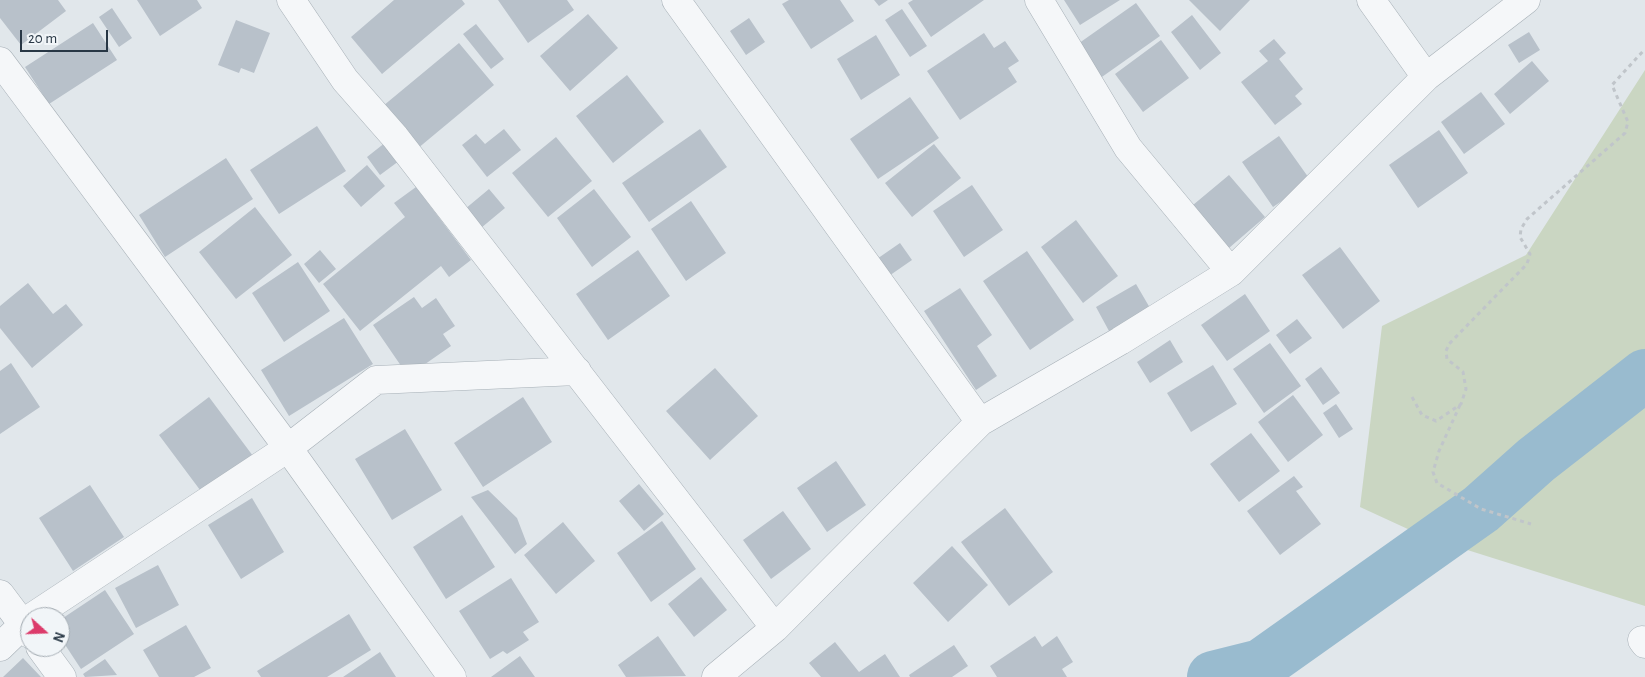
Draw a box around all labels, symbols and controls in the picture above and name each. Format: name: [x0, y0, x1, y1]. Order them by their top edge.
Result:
scale bar: [22, 20, 110, 52]
text: 20 m: [28, 31, 57, 46]
north arrow: [20, 607, 70, 657]
text: N: [50, 630, 66, 644]

